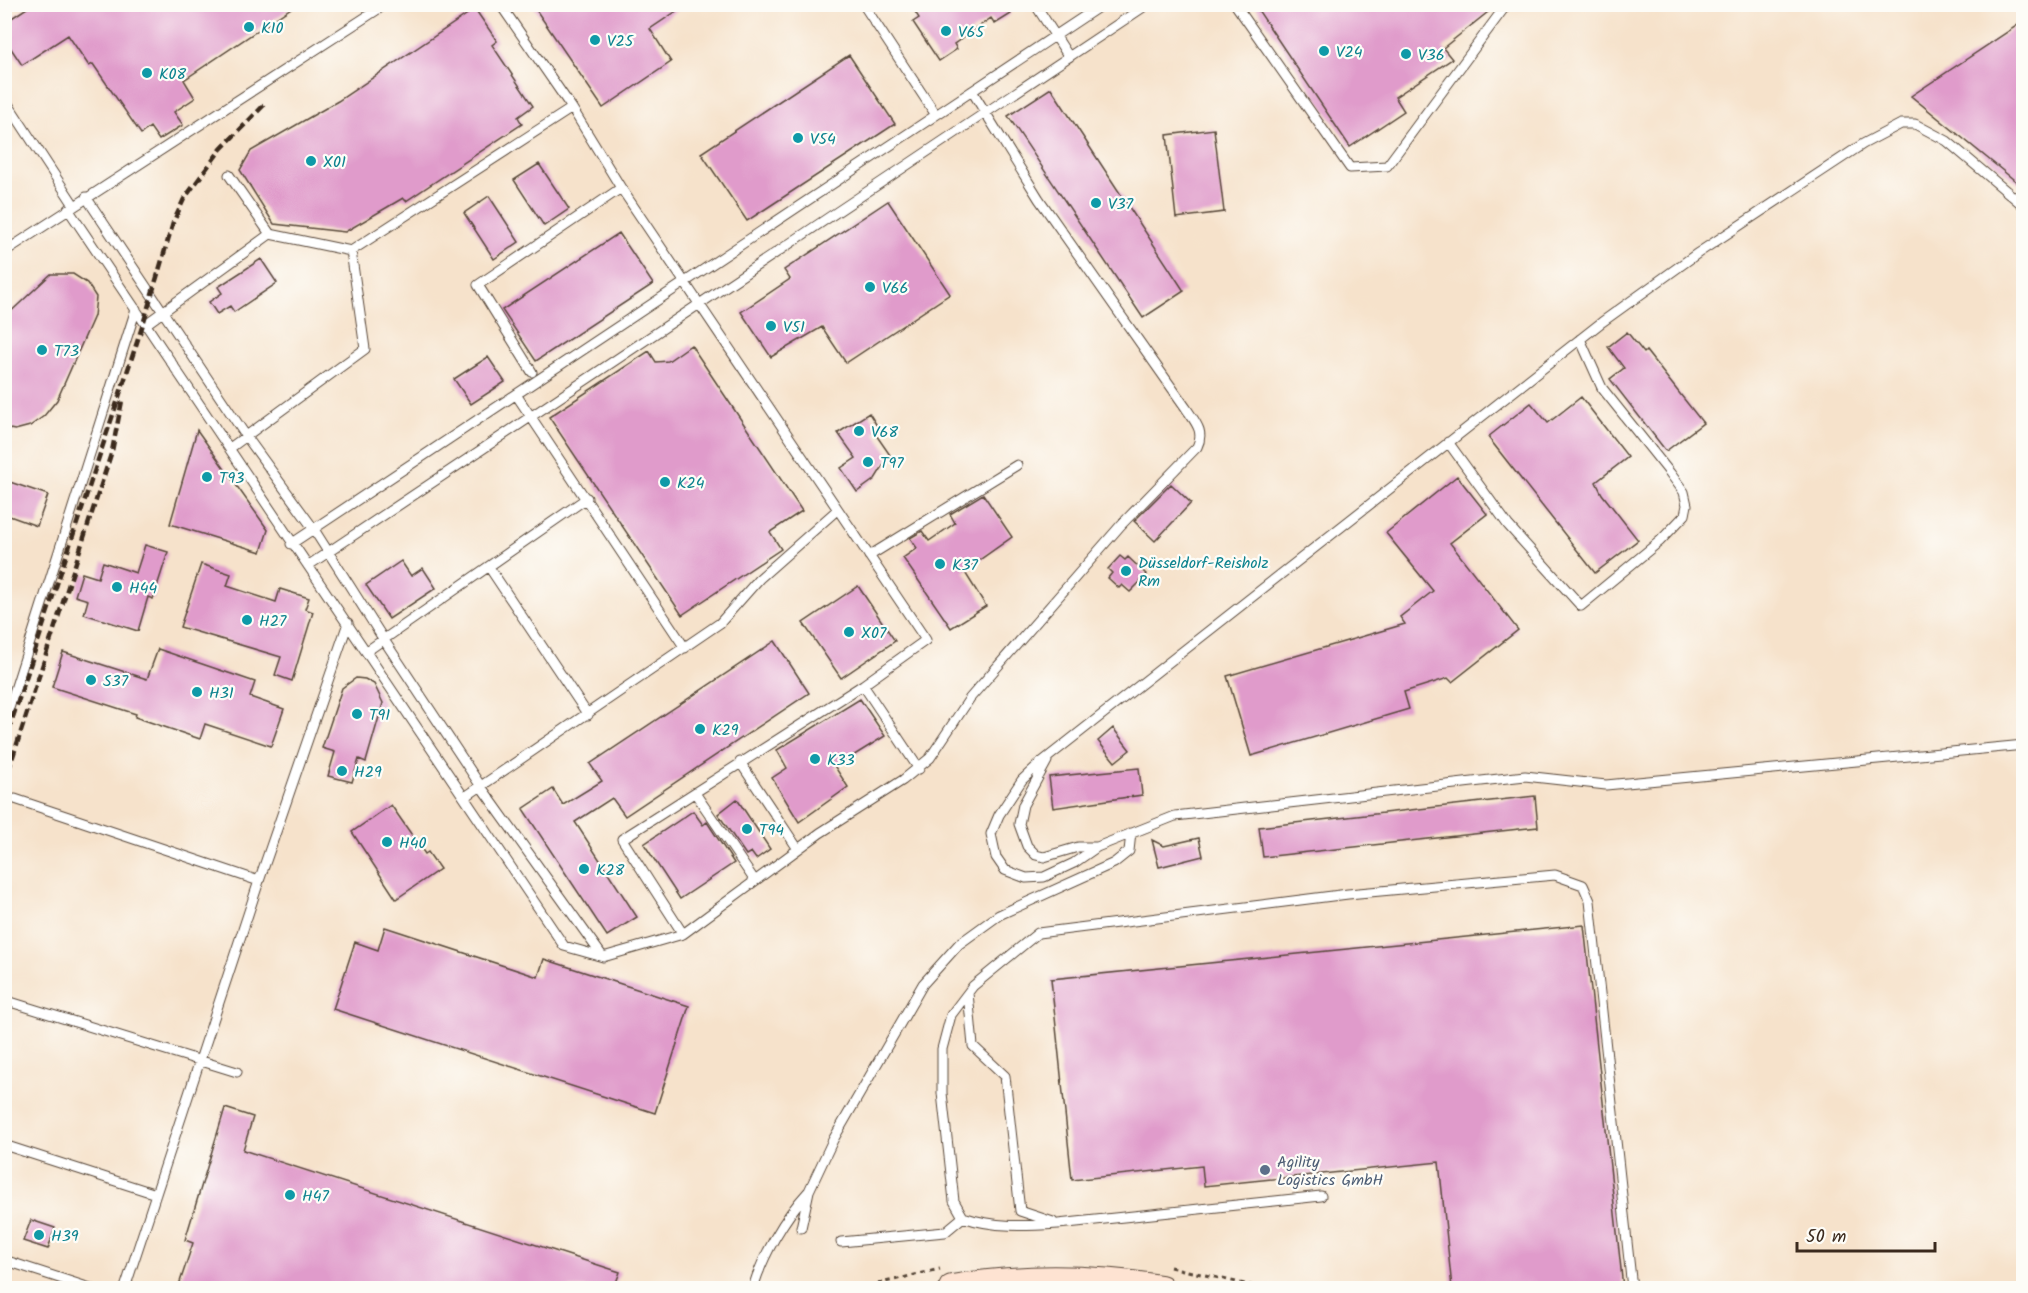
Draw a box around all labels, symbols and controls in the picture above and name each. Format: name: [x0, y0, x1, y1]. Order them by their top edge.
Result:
place label: K10: [261, 16, 283, 41]
marker: K10: [242, 20, 256, 34]
place label: V65: [958, 20, 985, 45]
marker: V65: [939, 24, 953, 38]
place label: V25: [607, 29, 635, 54]
marker: V25: [588, 33, 602, 47]
place label: V24: [1336, 40, 1363, 65]
place label: V36: [1418, 43, 1445, 68]
marker: V24: [1317, 44, 1331, 58]
marker: V36: [1399, 47, 1413, 61]
place label: K08: [159, 62, 186, 87]
marker: K08: [140, 66, 154, 80]
place label: V54: [810, 127, 836, 152]
marker: V54: [791, 131, 805, 145]
place label: X01: [323, 150, 346, 175]
marker: X01: [304, 154, 318, 168]
place label: V37: [1108, 192, 1134, 217]
marker: V37: [1089, 196, 1103, 210]
place label: V66: [882, 276, 908, 301]
marker: V66: [863, 280, 877, 294]
place label: V51: [783, 315, 805, 340]
marker: V51: [764, 319, 778, 333]
place label: T73: [54, 339, 79, 364]
marker: T73: [35, 343, 49, 357]
place label: V68: [871, 420, 898, 445]
marker: V68: [852, 424, 866, 438]
place label: T97: [880, 451, 904, 476]
marker: T97: [861, 455, 875, 469]
place label: T93: [219, 466, 245, 491]
marker: T93: [200, 470, 214, 484]
place label: K24: [677, 471, 705, 496]
marker: K24: [658, 475, 672, 489]
place label: Düsseldorf-Reisholz Rm: [1138, 551, 1269, 594]
place label: K37: [952, 553, 979, 578]
marker: K37: [933, 557, 947, 571]
marker: Düsseldorf-Reisholz Rm: [1119, 564, 1133, 578]
place label: H44: [129, 576, 158, 601]
marker: H44: [110, 580, 124, 594]
place label: H27: [259, 609, 287, 634]
marker: H27: [240, 613, 254, 627]
place label: X07: [861, 621, 887, 646]
marker: X07: [842, 625, 856, 639]
place label: S37: [103, 669, 129, 694]
marker: S37: [84, 673, 98, 687]
place label: H31: [209, 681, 234, 706]
marker: H31: [190, 685, 204, 699]
place label: T91: [369, 703, 390, 728]
marker: T91: [350, 707, 364, 721]
place label: K29: [712, 718, 739, 743]
marker: K29: [693, 722, 707, 736]
place label: K33: [827, 748, 855, 773]
marker: K33: [808, 752, 822, 766]
place label: H29: [354, 760, 382, 785]
marker: H29: [335, 764, 349, 778]
place label: T94: [759, 818, 784, 843]
marker: T94: [740, 822, 754, 836]
place label: H40: [399, 831, 427, 856]
marker: H40: [380, 835, 394, 849]
place label: K28: [596, 858, 625, 883]
marker: K28: [577, 862, 591, 876]
place label: Agility Logistics GmbH: [1277, 1150, 1383, 1193]
marker: Agility Logistics GmbH: [1258, 1163, 1272, 1177]
place label: H47: [302, 1184, 330, 1209]
marker: H47: [283, 1188, 297, 1202]
scale bar: [1797, 1215, 1935, 1253]
text: 50 m: [1806, 1223, 1846, 1252]
place label: H39: [51, 1224, 79, 1249]
marker: H39: [32, 1228, 46, 1242]

